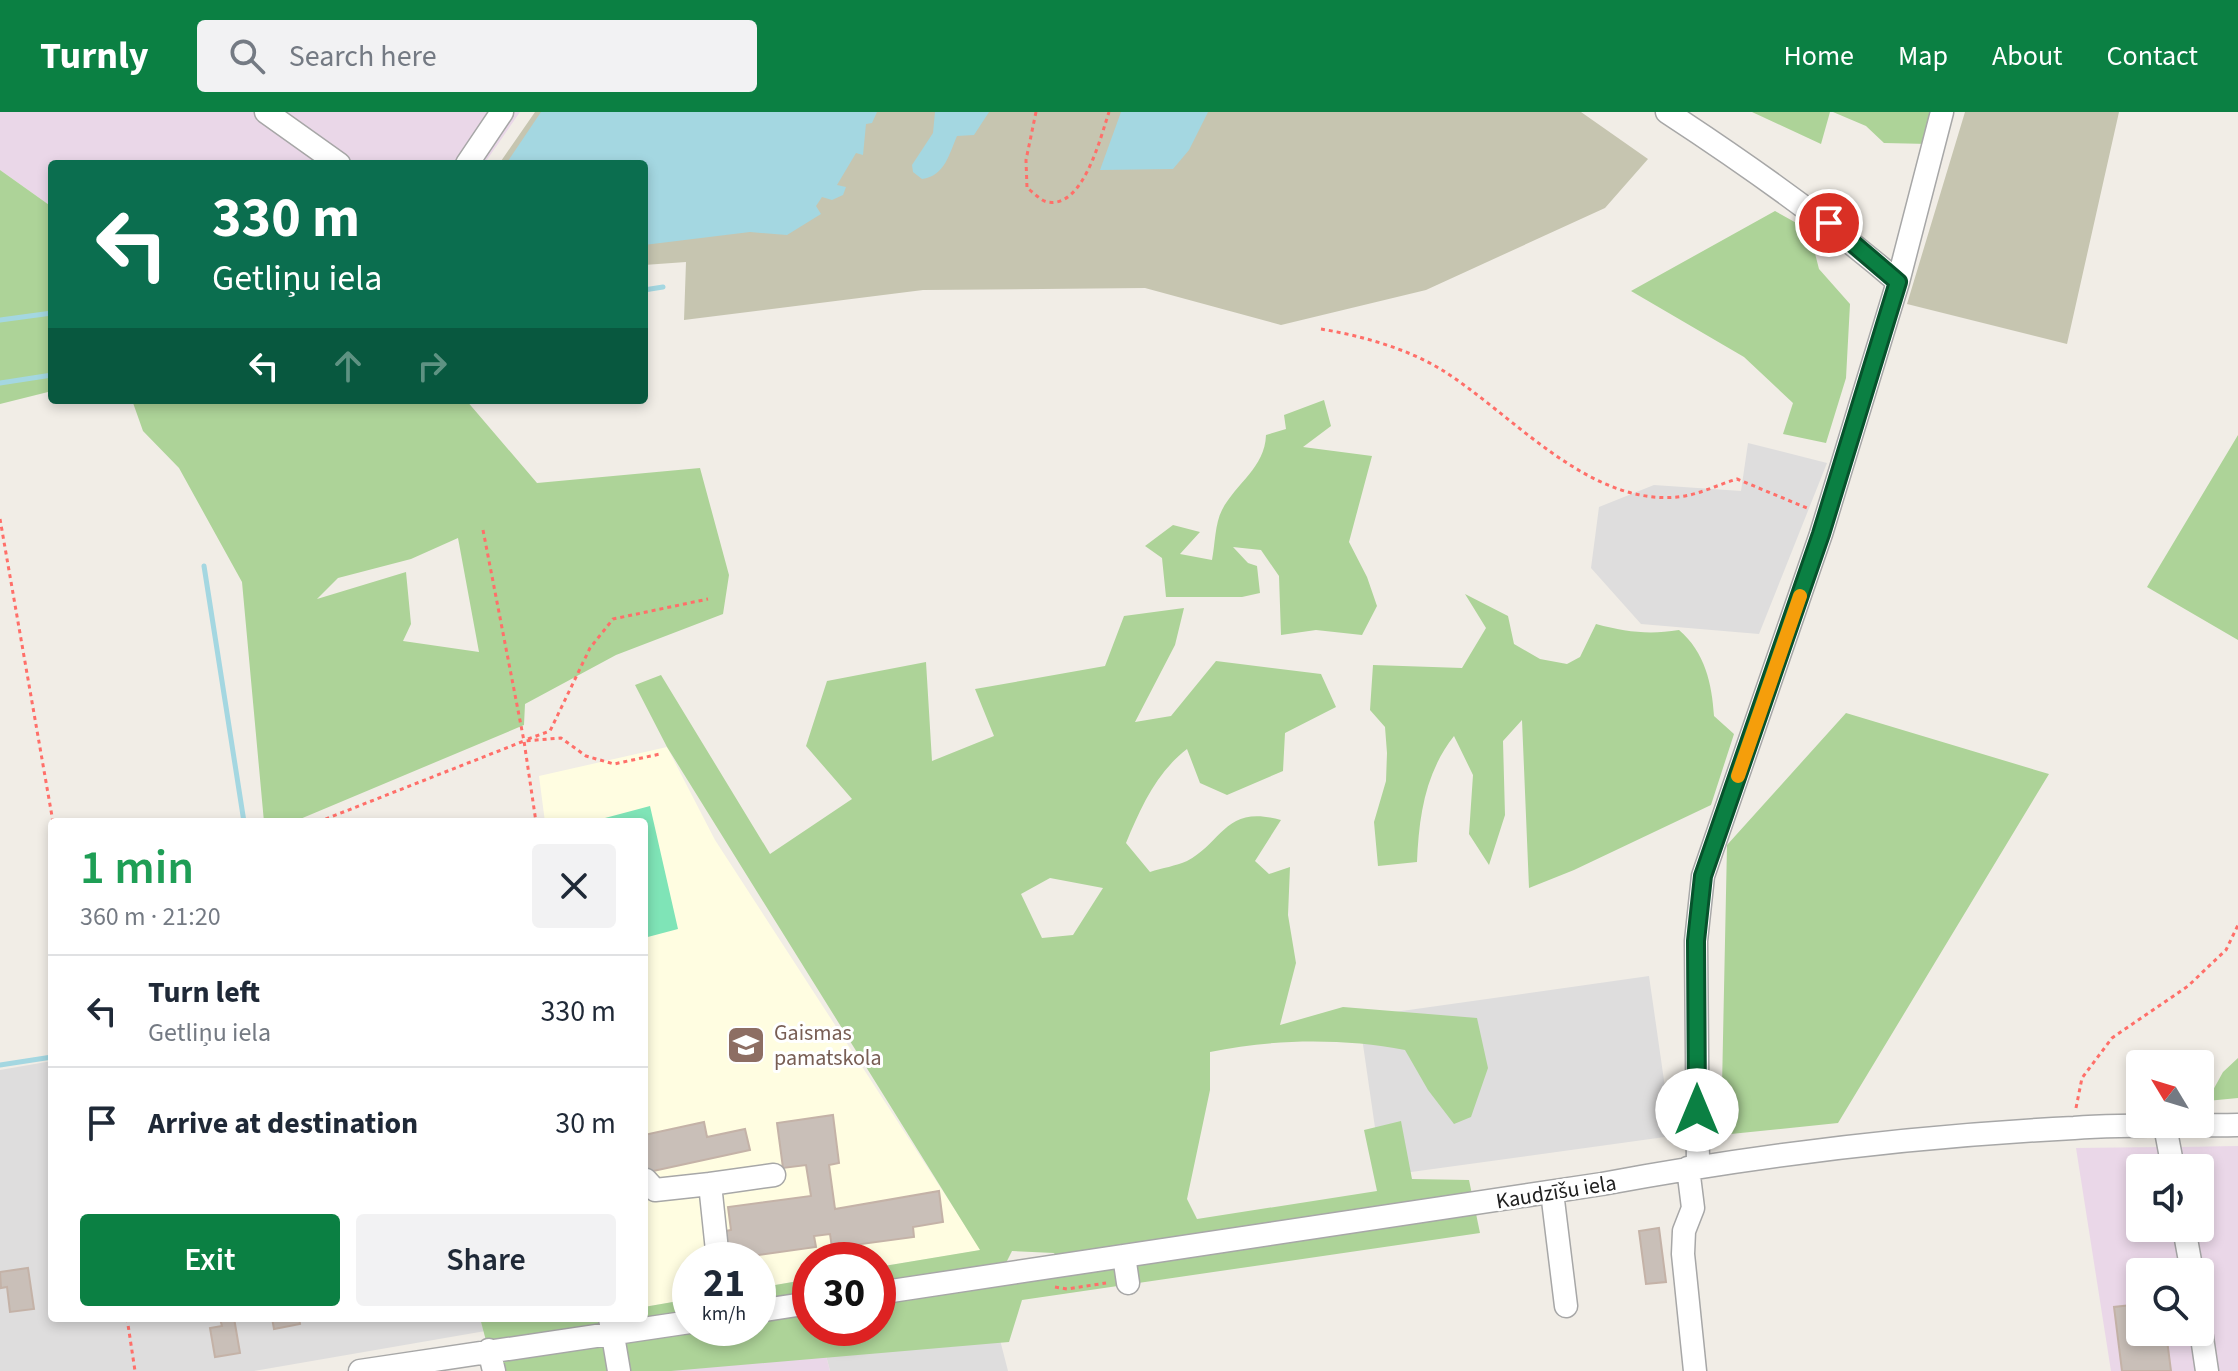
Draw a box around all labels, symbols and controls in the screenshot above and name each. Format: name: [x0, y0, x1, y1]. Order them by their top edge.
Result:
search box: [197, 20, 757, 92]
text: Turnly: [40, 29, 149, 83]
icon: search: [225, 34, 269, 78]
text: Search here: [289, 35, 437, 78]
text: Home: [1783, 36, 1854, 76]
text: Map: [1898, 36, 1948, 76]
text: About: [1992, 36, 2063, 76]
text: Contact: [2107, 36, 2198, 76]
text: 330 m: [212, 179, 360, 258]
pin: [1795, 189, 1863, 257]
icon: left: [80, 192, 184, 296]
icon: arrive: [1807, 201, 1851, 245]
text: Getliņu iela: [212, 253, 382, 304]
icon: left: [242, 344, 286, 388]
icon: ahead: [326, 344, 370, 388]
icon: right: [410, 344, 454, 388]
text: 1 min: [80, 834, 194, 902]
button: close: [532, 844, 616, 928]
text: 360 m · 21:20: [80, 898, 221, 935]
text: Turn left: [148, 971, 260, 1014]
icon: left: [80, 989, 124, 1033]
text: 330 m: [540, 990, 616, 1033]
text: Getliņu iela: [148, 1014, 271, 1051]
place label: Gaismas pamatskola: [774, 1017, 882, 1074]
school or university icon: Gaismas pamatskola: [725, 1024, 767, 1066]
north arrow: [2126, 1050, 2214, 1138]
map controls: [2126, 1050, 2214, 1346]
position arrow: [1655, 1068, 1739, 1152]
icon: arrive: [80, 1101, 124, 1145]
text: Arrive at destination: [148, 1102, 418, 1145]
text: 30 m: [555, 1102, 616, 1145]
button: sound: [2126, 1154, 2214, 1242]
street label: Kaudzīšu iela: [1494, 1167, 1619, 1217]
button: Exit: [80, 1214, 340, 1306]
button: Share: [356, 1214, 616, 1306]
speed limit sign: 30: [792, 1242, 896, 1346]
text: 21: [703, 1255, 745, 1312]
button: search: [2126, 1258, 2214, 1346]
text: km/h: [702, 1300, 746, 1328]

